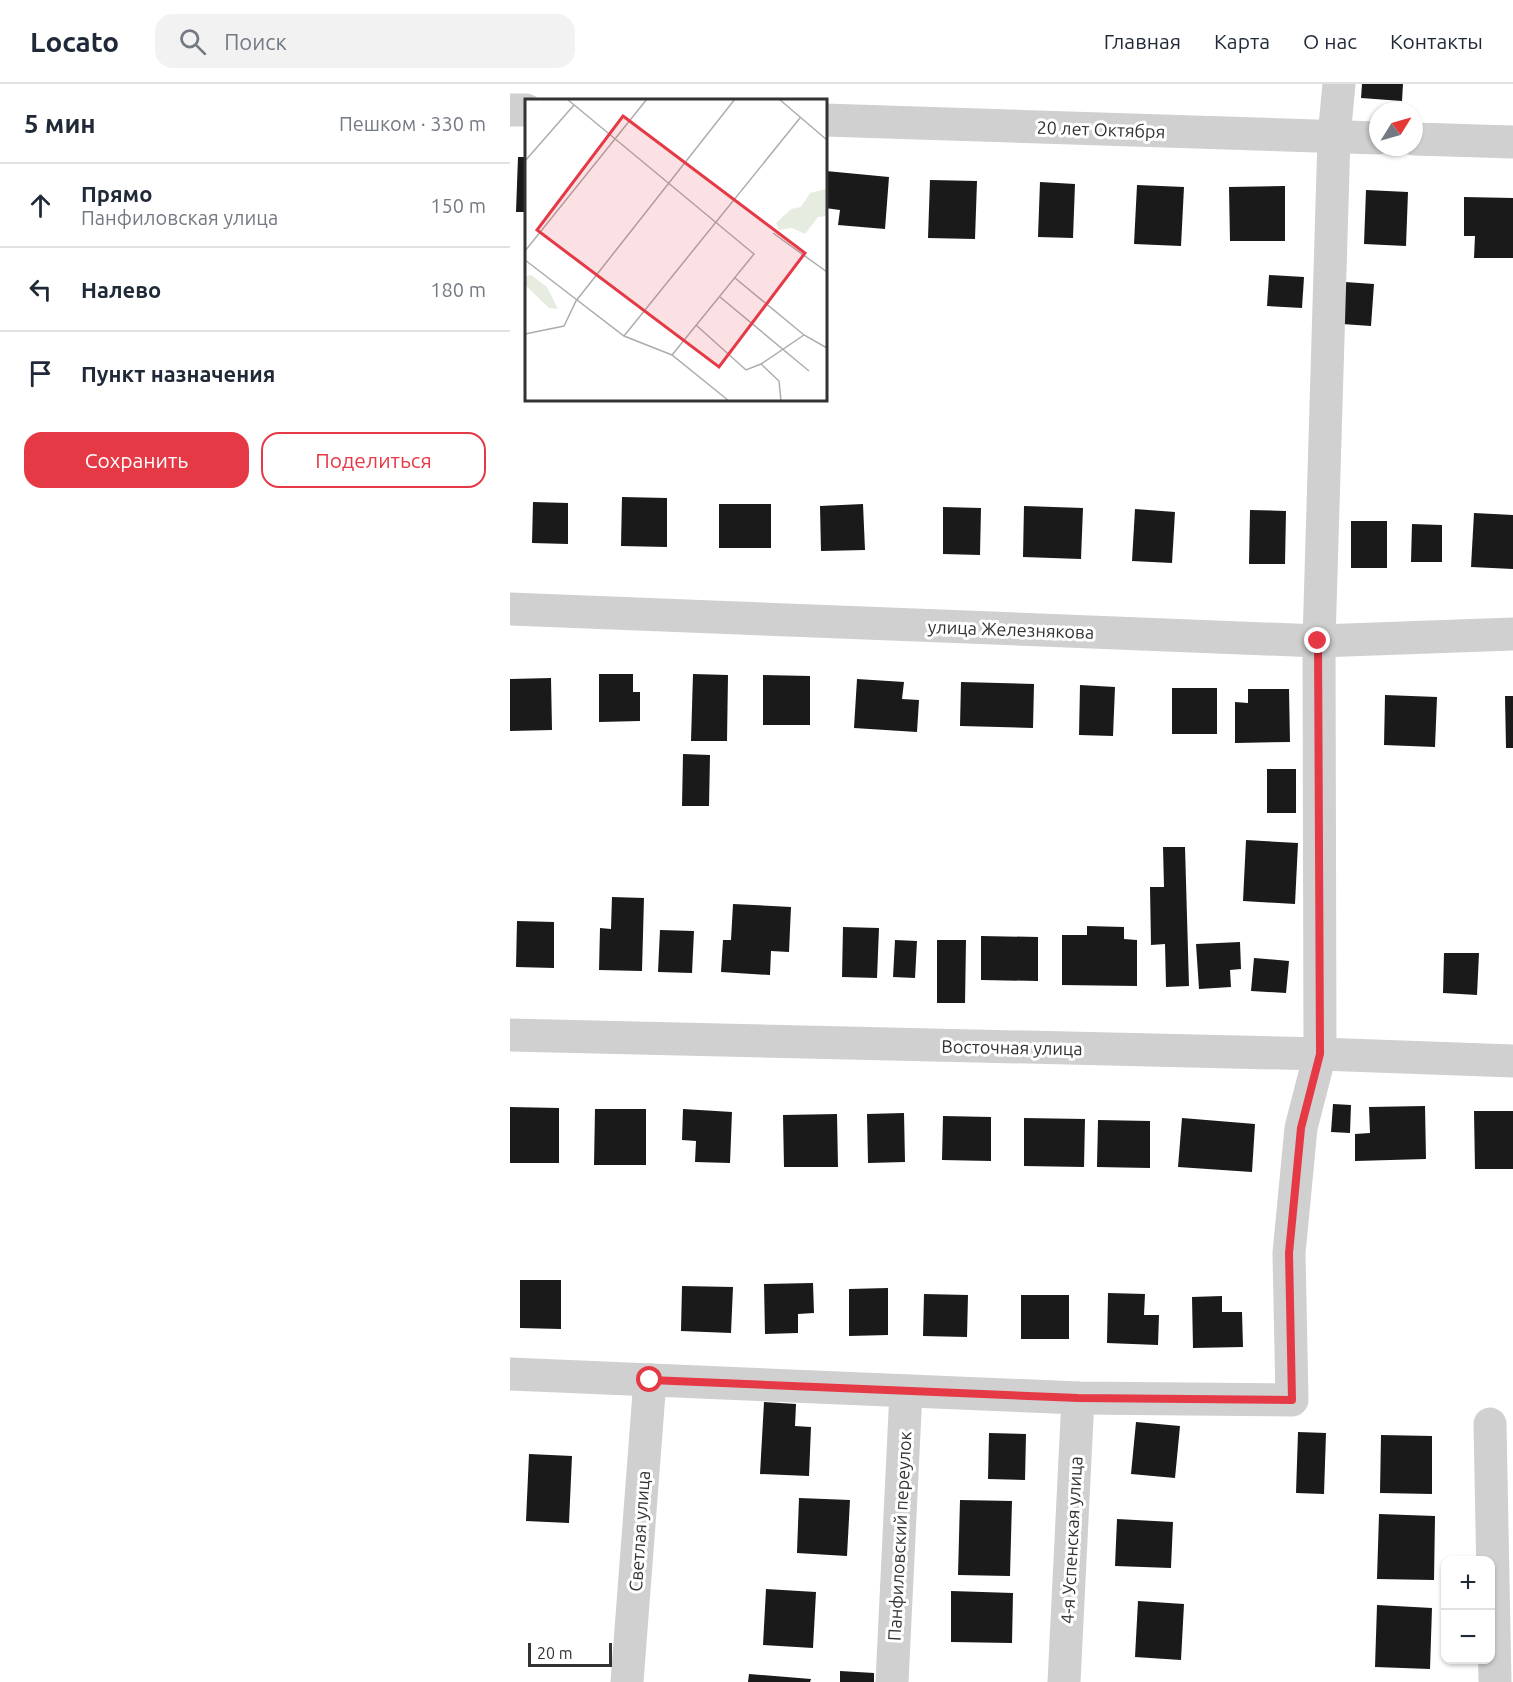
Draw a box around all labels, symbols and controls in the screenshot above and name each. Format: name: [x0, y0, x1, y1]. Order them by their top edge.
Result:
search box: [155, 14, 575, 68]
icon: search: [176, 25, 209, 58]
text: Locato: [30, 26, 119, 57]
text: Поиск: [224, 29, 287, 54]
text: Главная: [1104, 29, 1181, 53]
text: Карта: [1214, 29, 1270, 53]
text: О нас: [1303, 29, 1357, 53]
text: Контакты: [1390, 29, 1483, 53]
inset map: [525, 99, 826, 400]
north arrow: [1369, 102, 1423, 156]
text: 5 мин: [24, 109, 96, 138]
text: Пешком · 330 m: [339, 112, 486, 135]
street label: 20 лет Октября: [1036, 117, 1166, 141]
text: Прямо: [81, 181, 152, 206]
icon: ahead: [24, 189, 57, 222]
text: 150 m: [430, 194, 486, 217]
text: Панфиловская улица: [81, 206, 278, 229]
icon: left: [24, 273, 57, 306]
text: Налево: [81, 277, 161, 302]
text: 180 m: [430, 278, 486, 301]
icon: arrive: [24, 357, 57, 390]
text: Пункт назначения: [81, 361, 275, 386]
button: Сохранить: [24, 432, 249, 488]
button: Поделиться: [261, 432, 486, 488]
street label: улица Железнякова: [927, 616, 1095, 642]
route end: [1304, 627, 1330, 653]
street label: Восточная улица: [941, 1036, 1083, 1058]
route start: [636, 1366, 662, 1392]
street label: Панфиловский переулок: [884, 1431, 914, 1641]
street label: 4-я Успенская улица: [1057, 1456, 1085, 1624]
street label: Светлая улица: [625, 1470, 653, 1592]
map controls: [1441, 1556, 1495, 1664]
button: +: [1441, 1556, 1495, 1610]
button: −: [1441, 1610, 1495, 1664]
scale bar: [528, 1640, 612, 1668]
text: 20 m: [537, 1644, 573, 1662]

